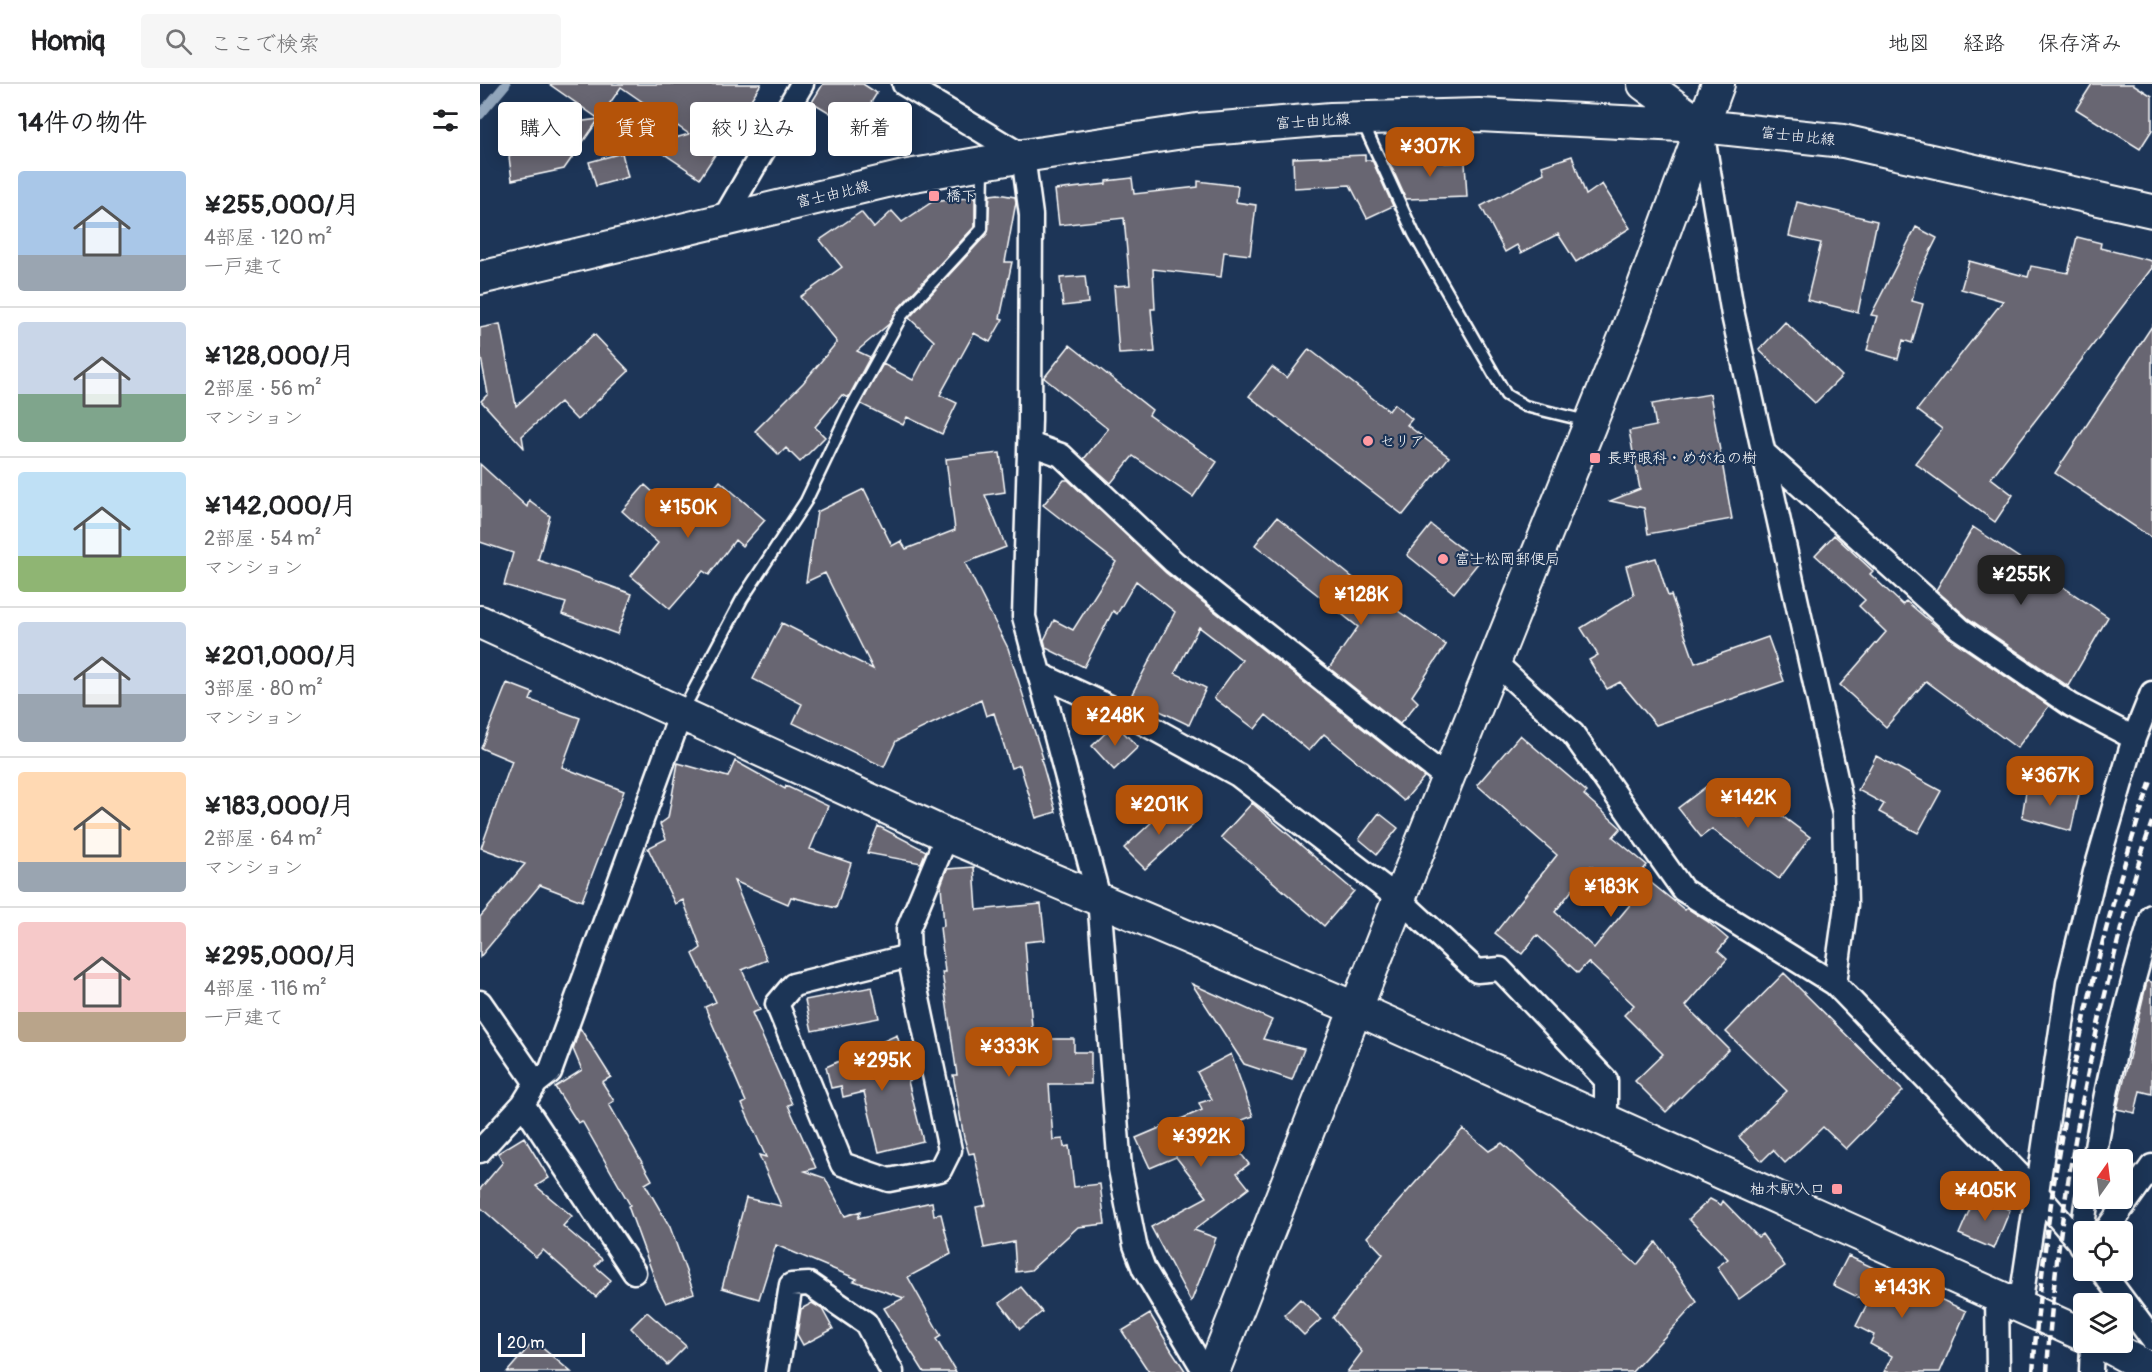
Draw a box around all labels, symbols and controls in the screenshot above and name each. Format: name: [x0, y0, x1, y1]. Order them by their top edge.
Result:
search box: [141, 14, 561, 68]
text: Homiq: [30, 24, 105, 59]
icon: search: [162, 25, 195, 58]
text: ここで検索: [210, 30, 320, 58]
text: 地図: [1888, 30, 1930, 57]
text: 経路: [1963, 30, 2005, 57]
text: 保存済み: [2038, 30, 2122, 57]
chip: 購入: [498, 102, 582, 156]
chip: 賃貸: [594, 102, 678, 156]
chip: 絞り込み: [690, 102, 816, 156]
chip: 新着: [828, 102, 912, 156]
icon: filters: [429, 104, 462, 137]
text: 14件の物件: [18, 107, 147, 139]
street label: 富士由比線: [1275, 109, 1351, 134]
street label: 富士由比線: [1760, 123, 1836, 150]
pin: ¥307K: [1388, 127, 1472, 178]
text: ¥307K: [1399, 134, 1461, 159]
street label: 富士由比線: [794, 177, 872, 212]
place label: 橋下: [946, 187, 976, 206]
text: ¥255,000/月: [204, 189, 360, 221]
marker: 橋下: [927, 189, 941, 203]
icon: home: [66, 195, 138, 267]
text: 4部屋 · 120 m²: [204, 225, 332, 250]
text: 一戸建て: [204, 254, 284, 279]
text: ¥128,000/月: [204, 340, 355, 372]
icon: home: [66, 346, 138, 418]
text: 2部屋 · 56 m²: [204, 376, 322, 401]
text: マンション: [204, 405, 303, 430]
place label: セリア: [1380, 432, 1425, 451]
marker: セリア: [1361, 434, 1375, 448]
place label: 長野眼科・めがねの樹: [1607, 449, 1757, 468]
marker: 長野眼科・めがねの樹: [1588, 451, 1602, 465]
pin: ¥150K: [646, 488, 730, 539]
text: ¥142,000/月: [204, 490, 357, 522]
text: ¥150K: [659, 495, 717, 520]
icon: home: [66, 496, 138, 568]
text: 2部屋 · 54 m²: [204, 526, 322, 551]
place label: 富士松岡郵便局: [1455, 550, 1560, 569]
marker: 富士松岡郵便局: [1436, 552, 1450, 566]
text: マンション: [204, 555, 303, 580]
pin: ¥255K: [1979, 555, 2063, 606]
text: ¥255K: [1992, 562, 2050, 587]
pin: ¥128K: [1319, 575, 1403, 626]
text: ¥128K: [1333, 582, 1389, 607]
text: ¥201,000/月: [204, 640, 360, 672]
icon: home: [66, 646, 138, 718]
text: 3部屋 · 80 m²: [204, 676, 323, 701]
pin: ¥248K: [1073, 696, 1157, 747]
text: ¥248K: [1086, 703, 1144, 728]
text: マンション: [204, 705, 303, 730]
pin: ¥367K: [2008, 756, 2092, 807]
text: ¥367K: [2020, 763, 2080, 788]
pin: ¥142K: [1706, 778, 1790, 829]
pin: ¥201K: [1117, 785, 1201, 836]
text: ¥142K: [1720, 785, 1776, 810]
text: ¥183,000/月: [204, 790, 355, 822]
text: ¥201K: [1130, 792, 1188, 817]
icon: home: [66, 796, 138, 868]
text: 2部屋 · 64 m²: [204, 826, 323, 851]
text: マンション: [204, 855, 303, 880]
pin: ¥183K: [1569, 867, 1653, 918]
text: ¥183K: [1584, 874, 1639, 899]
text: ¥295,000/月: [204, 940, 359, 972]
icon: home: [66, 946, 138, 1018]
text: 4部屋 · 116 m²: [204, 976, 327, 1001]
text: 一戸建て: [204, 1005, 284, 1030]
pin: ¥333K: [967, 1027, 1051, 1078]
text: ¥333K: [979, 1034, 1039, 1059]
pin: ¥295K: [840, 1041, 924, 1092]
text: ¥295K: [853, 1048, 911, 1073]
pin: ¥392K: [1159, 1117, 1243, 1168]
text: ¥392K: [1172, 1124, 1230, 1149]
north arrow: [2073, 1149, 2133, 1209]
map controls: [2073, 1149, 2133, 1353]
pin: ¥405K: [1943, 1171, 2027, 1222]
text: ¥405K: [1954, 1178, 2016, 1203]
place label: 柚木駅入口: [1750, 1180, 1825, 1199]
marker: 柚木駅入口: [1830, 1182, 1844, 1196]
button: locate: [2073, 1221, 2133, 1281]
pin: ¥143K: [1860, 1268, 1944, 1319]
text: ¥143K: [1874, 1275, 1930, 1300]
button: layers: [2073, 1293, 2133, 1353]
scale bar: [498, 1330, 585, 1358]
text: 20 m: [507, 1333, 545, 1353]

